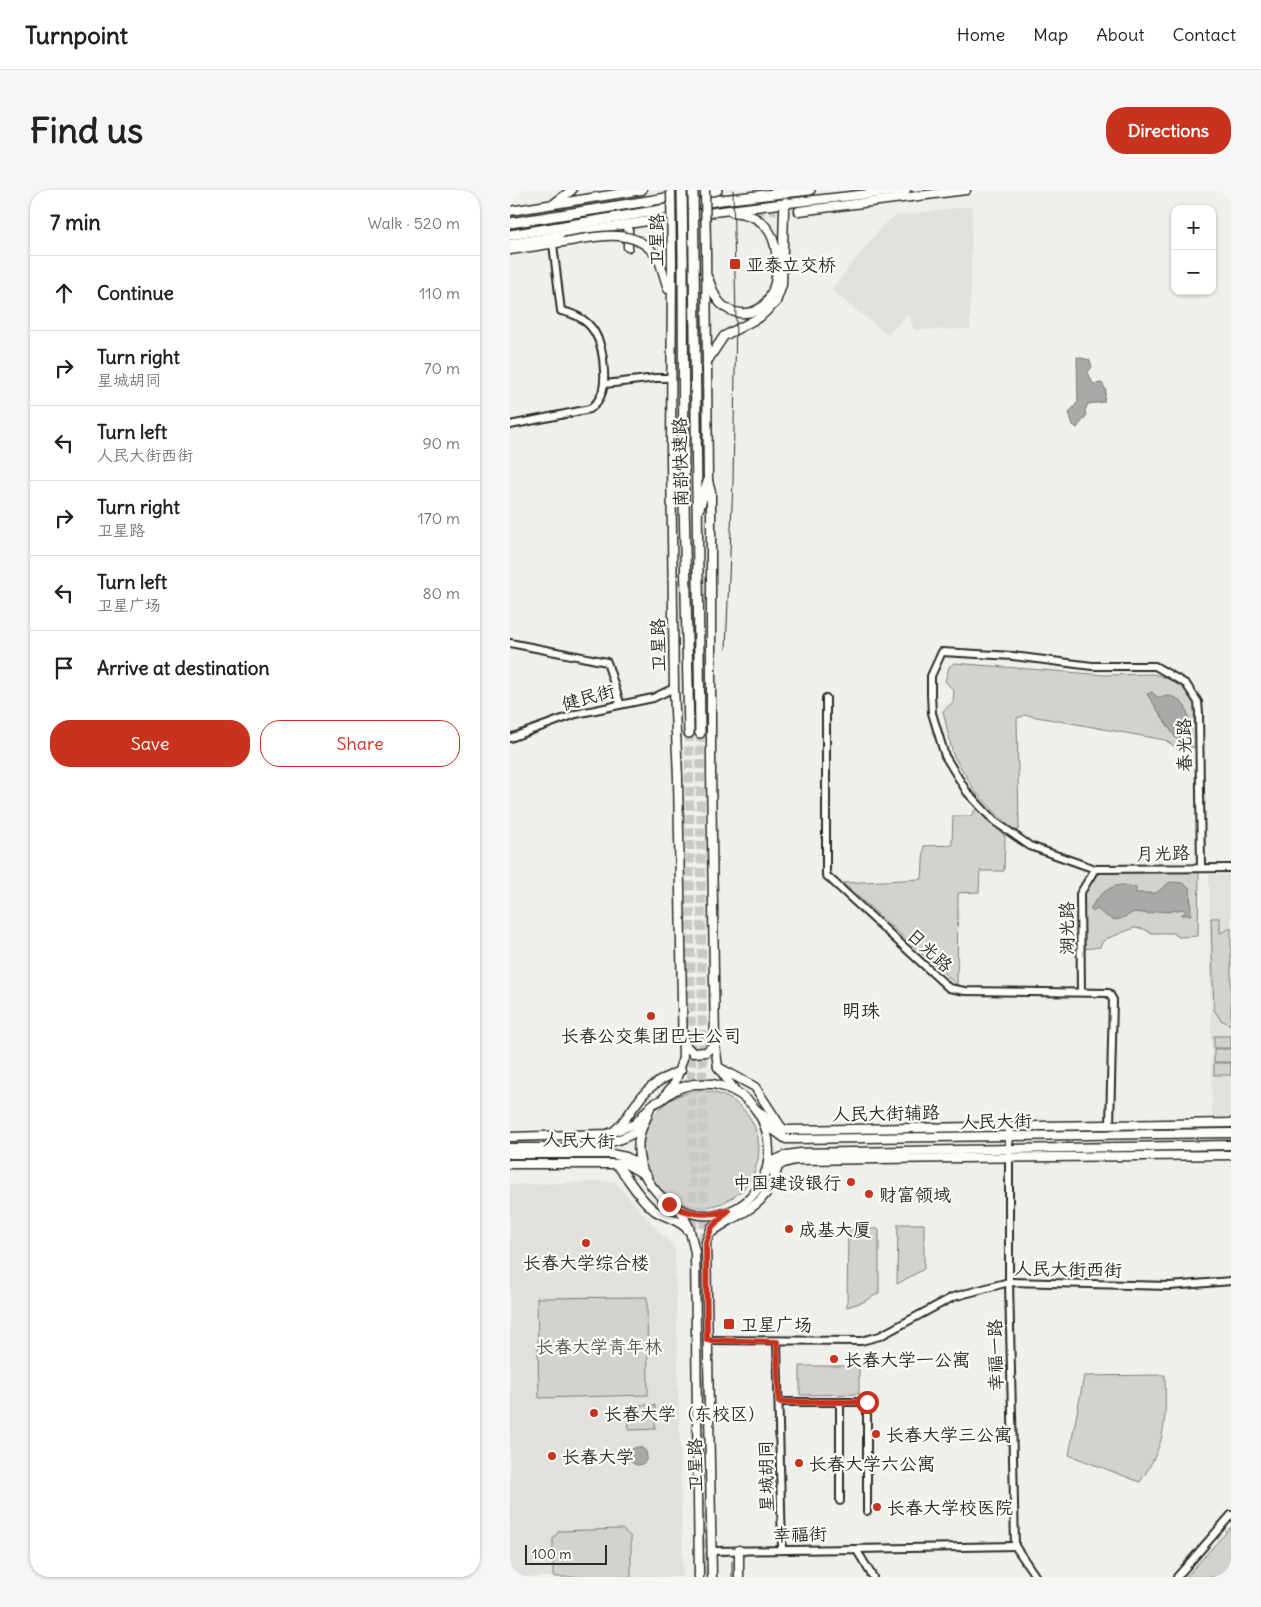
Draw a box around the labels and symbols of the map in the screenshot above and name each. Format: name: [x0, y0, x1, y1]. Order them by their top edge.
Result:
street label: 卫星路: [645, 213, 668, 267]
place label: 亚泰立交桥: [746, 253, 836, 276]
marker: 亚泰立交桥: [728, 257, 742, 271]
street label: 南部快速路: [668, 417, 692, 507]
street label: 卫星路: [646, 618, 670, 672]
street label: 健民街: [559, 679, 617, 715]
street label: 春光路: [1172, 718, 1196, 772]
street label: 月光路: [1136, 841, 1190, 865]
street label: 湖光路: [1055, 901, 1078, 955]
street label: 日光路: [902, 923, 958, 977]
district label: 明珠: [842, 998, 880, 1022]
marker: 长春公交集团巴士公司: [645, 1010, 657, 1022]
place label: 长春公交集团巴士公司: [561, 1024, 741, 1047]
street label: 人民大街辅路: [832, 1101, 940, 1125]
street label: 人民大街: [960, 1109, 1032, 1133]
street label: 人民大街: [543, 1127, 615, 1153]
place label: 中国建设银行: [733, 1171, 841, 1194]
marker: 中国建设银行: [845, 1176, 857, 1188]
place label: 财富领域: [879, 1183, 951, 1206]
marker: 财富领域: [863, 1188, 875, 1200]
route end: [658, 1193, 681, 1216]
place label: 成基大厦: [799, 1218, 871, 1241]
marker: 成基大厦: [783, 1223, 795, 1235]
marker: 长春大学综合楼: [580, 1237, 592, 1249]
place label: 长春大学综合楼: [523, 1251, 649, 1274]
street label: 人民大街西街: [1014, 1257, 1122, 1281]
place label: 卫星广场: [740, 1313, 812, 1336]
marker: 卫星广场: [722, 1317, 736, 1331]
street label: 幸福一路: [983, 1319, 1007, 1391]
park label: 长春大学青年林: [536, 1335, 662, 1358]
place label: 长春大学一公寓: [844, 1348, 970, 1371]
marker: 长春大学一公寓: [828, 1353, 840, 1365]
route start: [856, 1391, 879, 1414]
place label: 长春大学（东校区）: [604, 1402, 766, 1425]
marker: 长春大学（东校区）: [588, 1407, 600, 1419]
place label: 长春大学三公寓: [886, 1423, 1012, 1446]
marker: 长春大学三公寓: [870, 1428, 882, 1440]
street label: 卫星路: [683, 1438, 707, 1492]
street label: 星城胡同: [754, 1440, 778, 1512]
place label: 长春大学: [562, 1445, 634, 1468]
marker: 长春大学: [546, 1450, 558, 1462]
place label: 长春大学六公寓: [809, 1452, 935, 1475]
marker: 长春大学六公寓: [793, 1457, 805, 1469]
place label: 长春大学校医院: [887, 1496, 1013, 1519]
marker: 长春大学校医院: [871, 1501, 883, 1513]
street label: 幸福街: [773, 1522, 827, 1546]
scale bar: [525, 1542, 608, 1565]

